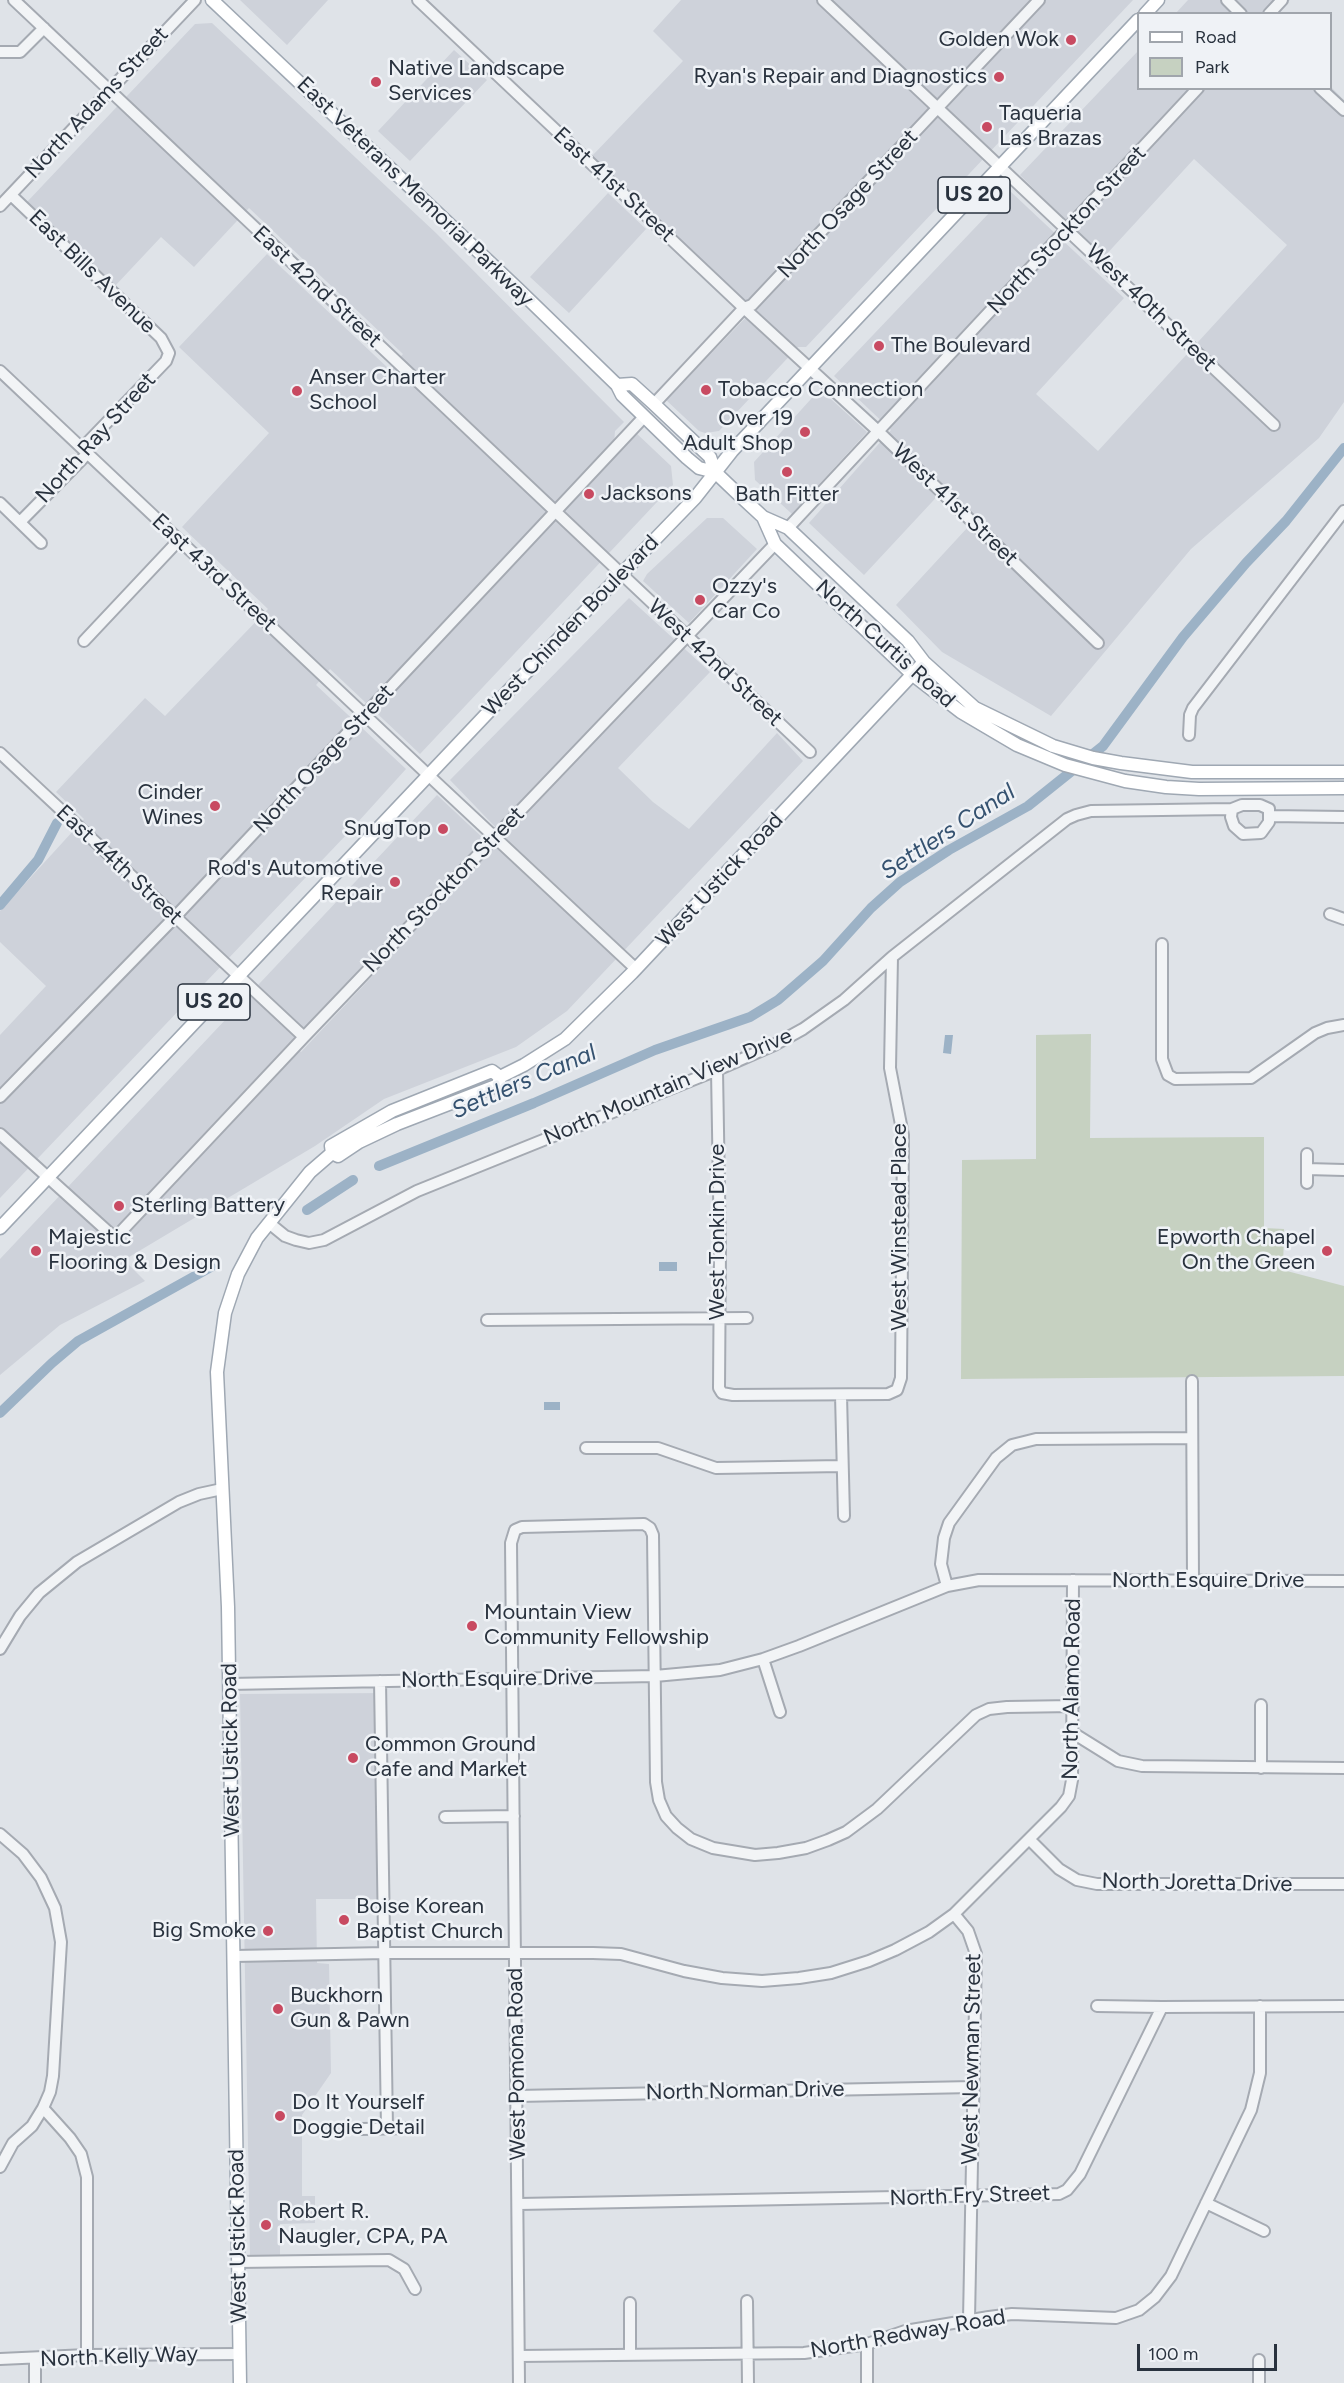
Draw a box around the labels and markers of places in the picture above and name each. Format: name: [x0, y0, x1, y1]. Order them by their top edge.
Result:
place label: Golden Wok: [938, 27, 1059, 53]
marker: Golden Wok: [1064, 33, 1078, 47]
place label: Native Landscape Services: [388, 56, 565, 107]
place label: Ryan's Repair and Diagnostics: [693, 64, 987, 90]
marker: Ryan's Repair and Diagnostics: [992, 70, 1006, 84]
marker: Native Landscape Services: [369, 75, 383, 89]
place label: Taqueria Las Brazas: [999, 101, 1102, 152]
marker: Taqueria Las Brazas: [980, 120, 994, 134]
place label: The Boulevard: [891, 333, 1031, 359]
marker: The Boulevard: [872, 339, 886, 353]
place label: Anser Charter School: [309, 365, 446, 416]
place label: Tobacco Connection: [718, 377, 923, 403]
marker: Tobacco Connection: [699, 383, 713, 397]
marker: Anser Charter School: [290, 384, 304, 398]
place label: Over 19 Adult Shop: [683, 406, 793, 458]
marker: Over 19 Adult Shop: [798, 425, 812, 439]
marker: Bath Fitter: [780, 465, 794, 479]
place label: Jacksons: [601, 481, 692, 507]
place label: Bath Fitter: [735, 482, 839, 508]
marker: Jacksons: [582, 487, 596, 501]
place label: Ozzy's Car Co: [712, 574, 781, 626]
marker: Ozzy's Car Co: [693, 593, 707, 607]
place label: Cinder Wines: [137, 780, 203, 831]
marker: Cinder Wines: [208, 799, 222, 813]
place label: SnugTop: [343, 816, 431, 842]
marker: SnugTop: [436, 822, 450, 836]
place label: Rod's Automotive Repair: [207, 856, 383, 908]
marker: Rod's Automotive Repair: [388, 875, 402, 889]
place label: Sterling Battery: [131, 1193, 285, 1219]
marker: Sterling Battery: [112, 1199, 126, 1213]
place label: Majestic Flooring & Design: [48, 1225, 221, 1276]
place label: Epworth Chapel On the Green: [1157, 1225, 1315, 1276]
marker: Majestic Flooring & Design: [29, 1244, 43, 1258]
marker: Epworth Chapel On the Green: [1320, 1244, 1334, 1258]
place label: Mountain View Community Fellowship: [484, 1600, 709, 1652]
marker: Mountain View Community Fellowship: [465, 1619, 479, 1633]
place label: Common Ground Cafe and Market: [365, 1732, 536, 1784]
marker: Common Ground Cafe and Market: [346, 1751, 360, 1765]
place label: Boise Korean Baptist Church: [356, 1894, 503, 1946]
marker: Boise Korean Baptist Church: [337, 1913, 351, 1927]
place label: Big Smoke: [152, 1918, 256, 1944]
marker: Big Smoke: [261, 1924, 275, 1938]
place label: Buckhorn Gun & Pawn: [290, 1983, 409, 2035]
marker: Buckhorn Gun & Pawn: [271, 2002, 285, 2016]
place label: Do It Yourself Doggie Detail: [292, 2090, 425, 2142]
marker: Do It Yourself Doggie Detail: [273, 2109, 287, 2123]
place label: Robert R. Naugler, CPA, PA: [278, 2199, 448, 2250]
marker: Robert R. Naugler, CPA, PA: [259, 2218, 273, 2232]

